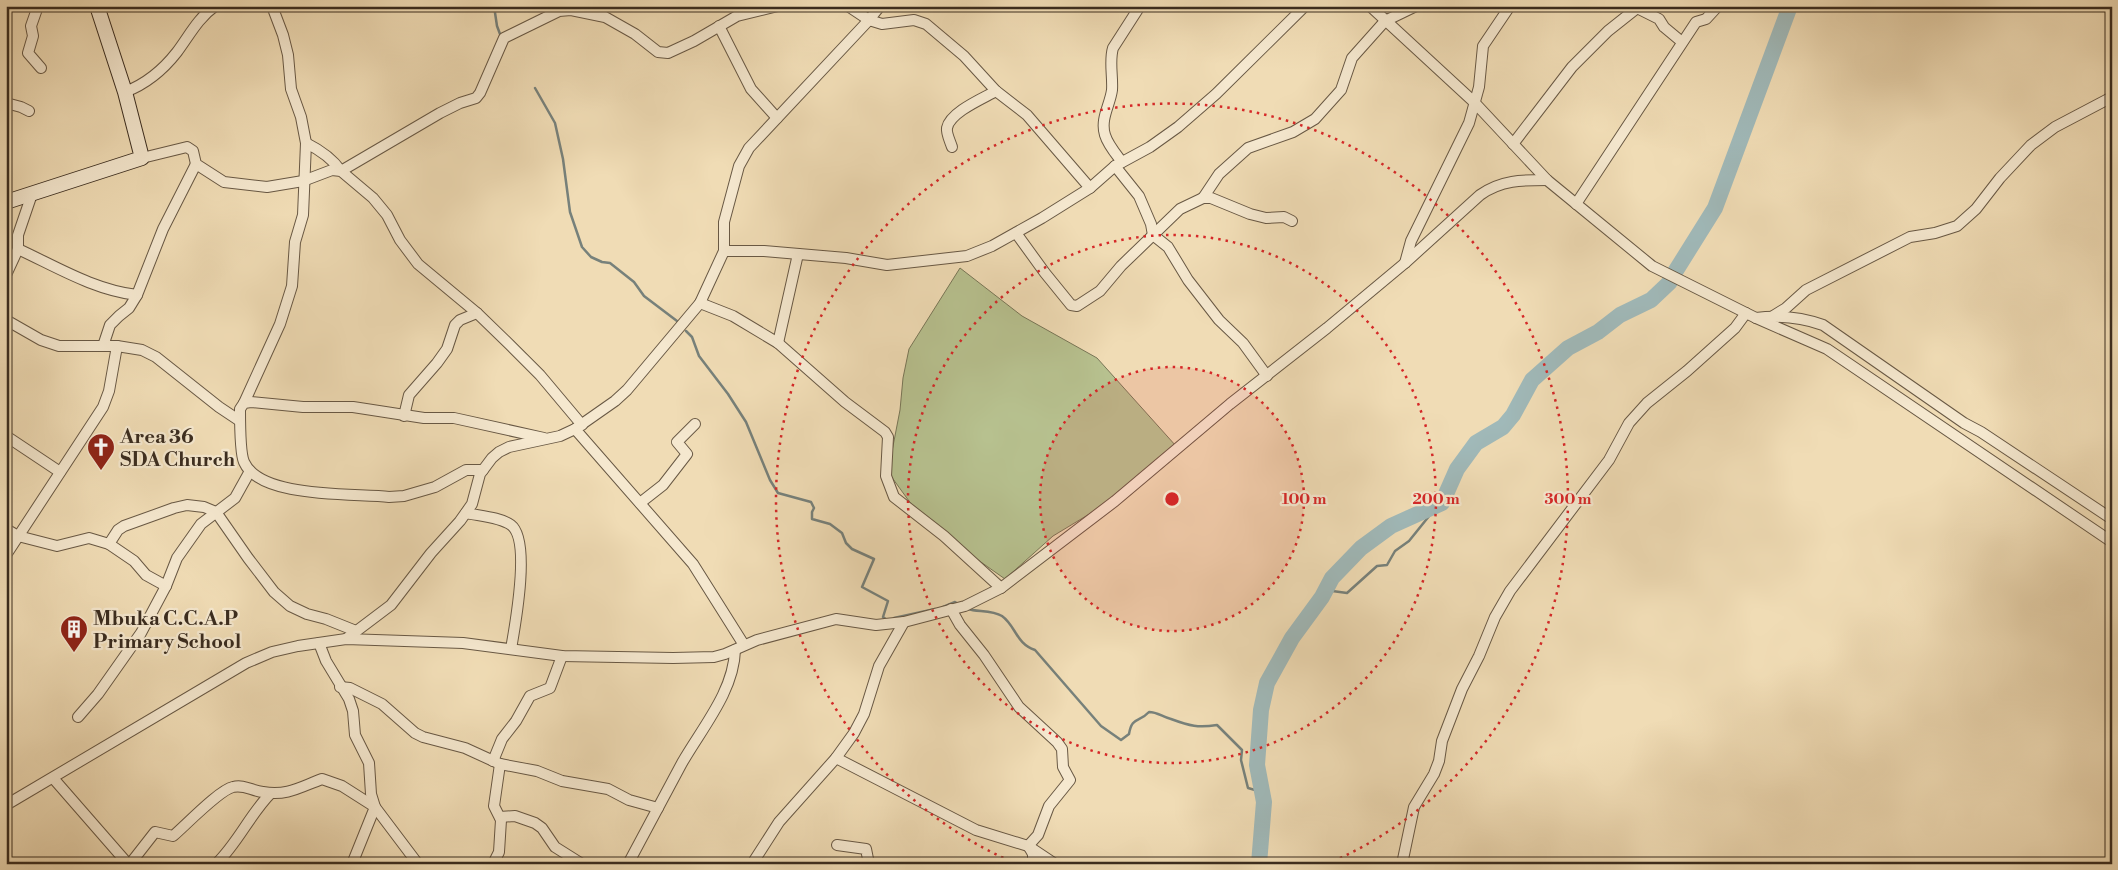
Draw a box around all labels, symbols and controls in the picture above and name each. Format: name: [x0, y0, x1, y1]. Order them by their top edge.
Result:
place label: Area 36 SDA Church: [119, 425, 236, 473]
church icon: Area 36 SDA Church: [86, 432, 116, 471]
centre of rings: [1163, 490, 1181, 508]
text: 100 m: [1282, 490, 1327, 509]
text: 200 m: [1412, 490, 1460, 509]
text: 300 m: [1545, 490, 1592, 509]
place label: Mbuka C.C.A.P Primary School: [93, 607, 242, 655]
building icon: Mbuka C.C.A.P Primary School: [59, 614, 89, 653]

